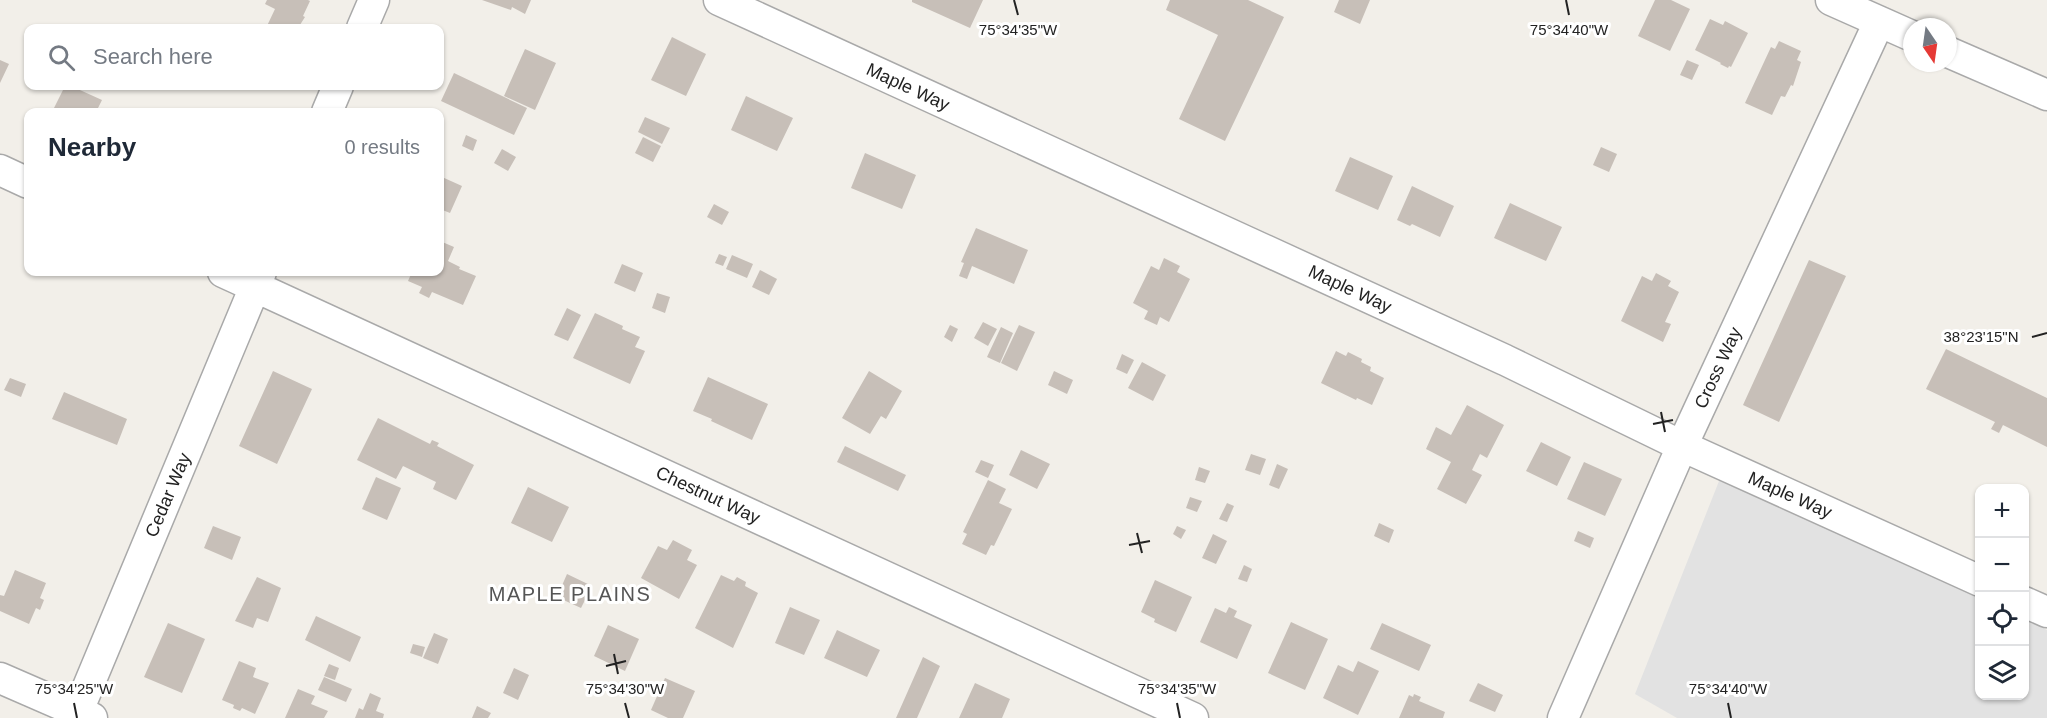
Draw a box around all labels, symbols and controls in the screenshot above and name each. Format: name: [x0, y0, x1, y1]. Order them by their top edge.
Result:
north arrow: [1903, 18, 1957, 72]
text: 75°34'35"W: [979, 21, 1058, 38]
text: 75°34'40"W: [1530, 21, 1609, 38]
search box: [24, 24, 444, 90]
icon: search: [45, 41, 78, 74]
text: Search here: [93, 44, 213, 69]
street label: Maple Way: [863, 59, 953, 115]
text: Nearby: [48, 132, 136, 162]
text: 0 results: [344, 136, 420, 158]
street label: Maple Way: [1305, 261, 1395, 317]
street label: Cross Way: [1690, 324, 1746, 412]
text: 38°23'15"N: [1943, 328, 2019, 345]
street label: Cedar Way: [141, 450, 195, 540]
street label: Chestnut Way: [653, 462, 763, 528]
street label: Maple Way: [1745, 468, 1835, 522]
map controls: [1975, 484, 2029, 700]
button: +: [1975, 484, 2029, 538]
button: −: [1975, 538, 2029, 592]
district label: MAPLE PLAINS: [489, 583, 651, 605]
button: locate: [1975, 592, 2029, 646]
button: layers: [1975, 646, 2029, 700]
text: 75°34'25"W: [35, 680, 114, 697]
text: 75°34'30"W: [586, 680, 665, 697]
text: 75°34'35"W: [1138, 680, 1217, 697]
text: 75°34'40"W: [1689, 680, 1768, 697]

